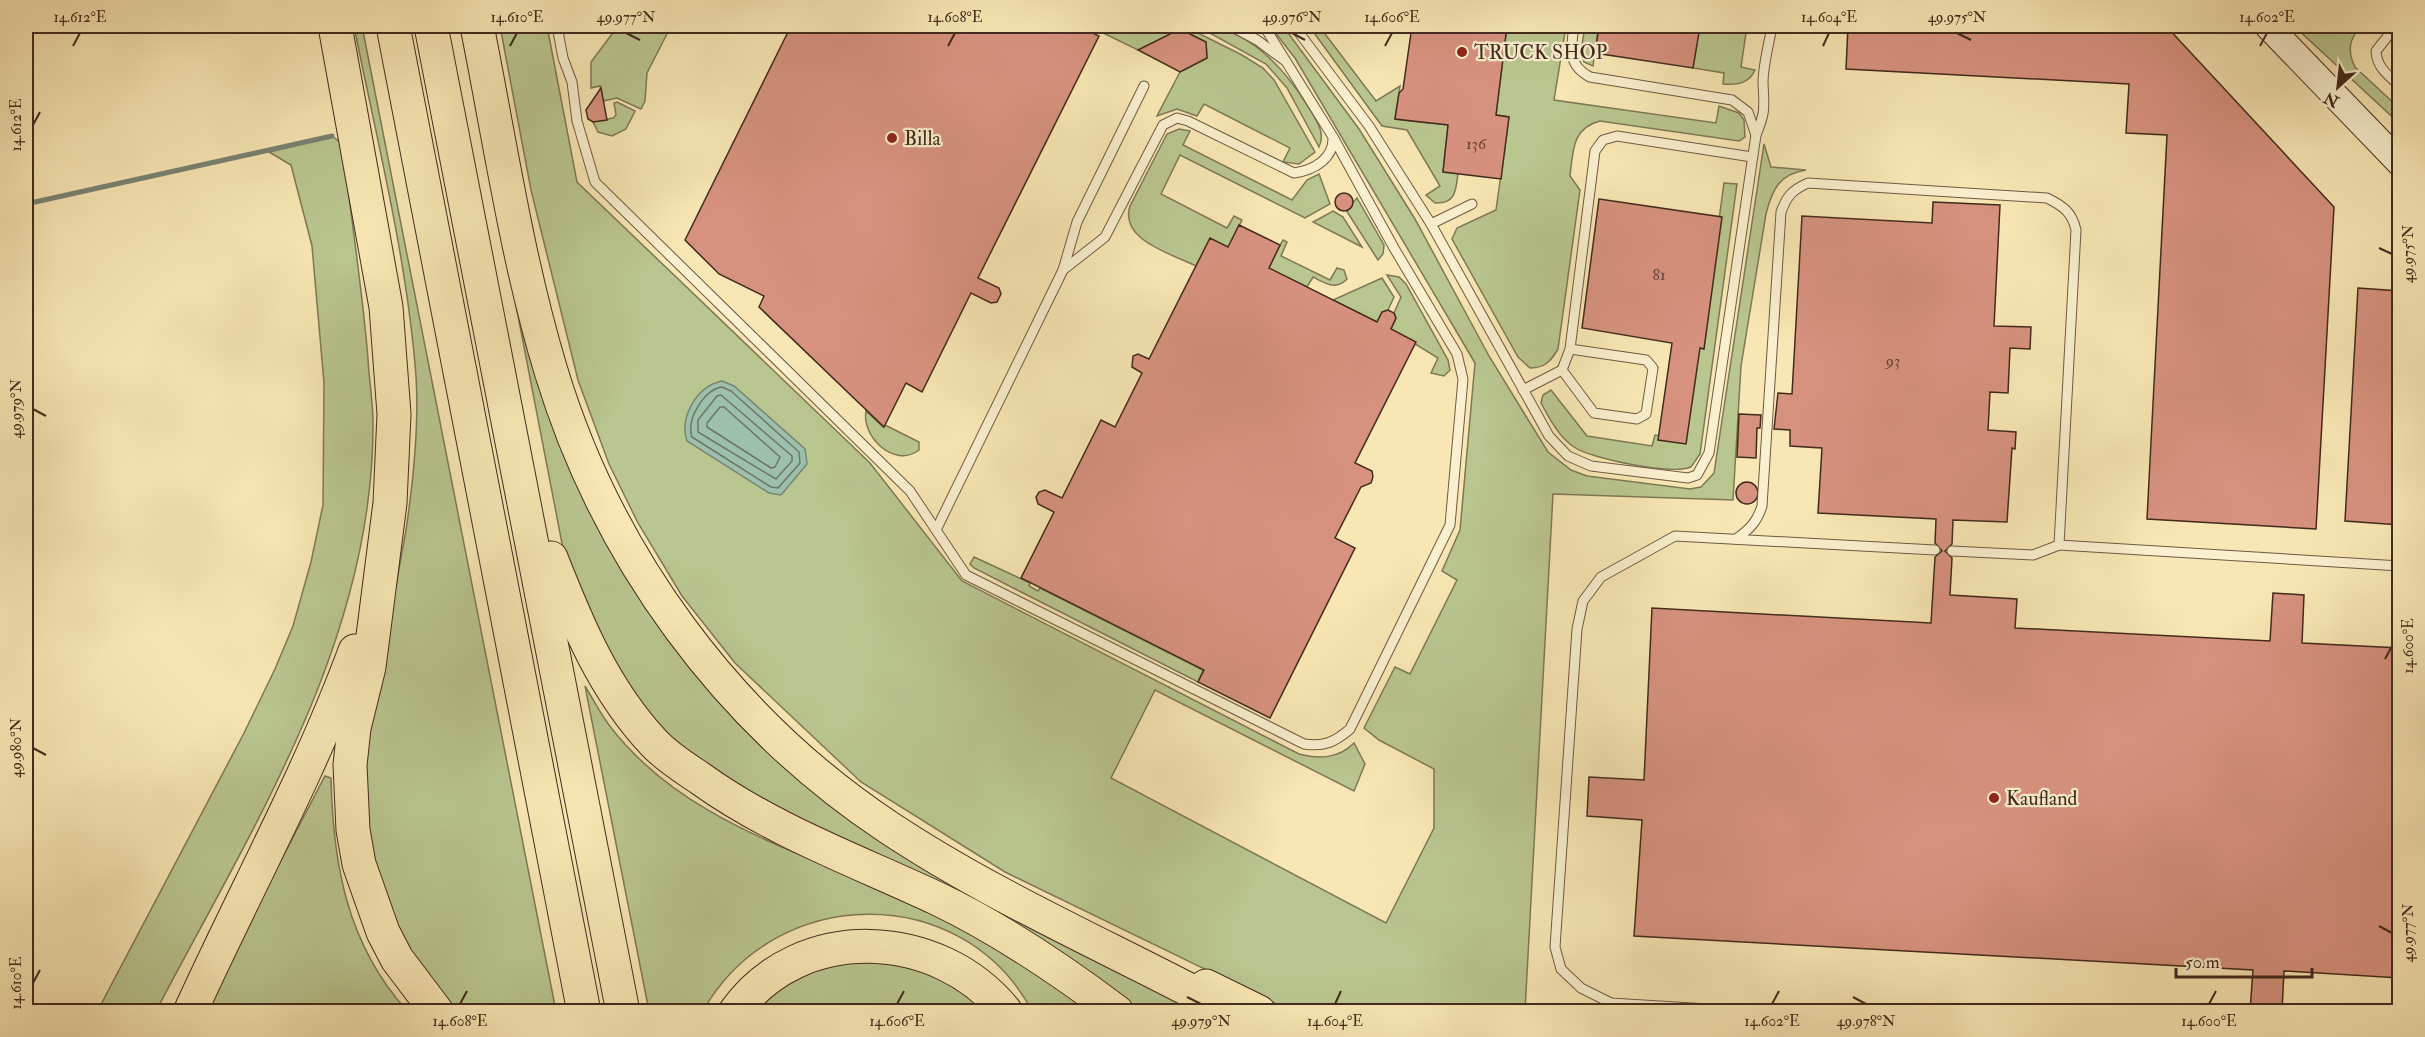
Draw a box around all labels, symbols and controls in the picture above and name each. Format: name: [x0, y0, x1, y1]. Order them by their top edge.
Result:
text: 14.612°E: [53, 8, 107, 27]
text: 14.610°E: [490, 8, 544, 27]
text: 49.977°N: [597, 8, 656, 27]
text: 14.608°E: [927, 8, 983, 27]
text: 49.976°N: [1262, 8, 1322, 27]
text: 14.606°E: [1364, 8, 1420, 27]
text: 14.604°E: [1801, 8, 1857, 27]
text: 49.975°N: [1928, 8, 1987, 27]
text: 14.602°E: [2239, 8, 2295, 27]
place label: TRUCK SHOP: [1474, 40, 1608, 65]
marker: TRUCK SHOP: [1455, 45, 1469, 59]
north arrow: [2308, 57, 2368, 117]
text: N: [2320, 87, 2343, 112]
text: 14.612°E: [7, 98, 26, 152]
place label: Billa: [904, 126, 942, 151]
marker: Billa: [885, 131, 899, 145]
house number: 136: [1466, 134, 1487, 154]
text: 49.975°N: [2399, 224, 2418, 283]
house number: 81: [1652, 265, 1666, 285]
house number: 93: [1885, 351, 1900, 371]
text: 49.979°N: [7, 379, 26, 439]
text: 14.600°E: [2399, 618, 2418, 674]
text: 49.980°N: [7, 718, 26, 778]
place label: Kaufland: [2006, 786, 2077, 811]
marker: Kaufland: [1987, 791, 2001, 805]
text: 49.977°N: [2399, 903, 2418, 962]
scale bar: [2176, 941, 2312, 979]
text: 50 m: [2185, 951, 2220, 974]
text: 14.610°E: [7, 956, 26, 1010]
text: 14.608°E: [432, 1012, 488, 1031]
text: 14.606°E: [869, 1012, 925, 1031]
text: 49.979°N: [1171, 1012, 1231, 1031]
text: 14.604°E: [1307, 1012, 1363, 1031]
text: 14.602°E: [1744, 1012, 1800, 1031]
text: 49.978°N: [1836, 1012, 1896, 1031]
text: 14.600°E: [2181, 1012, 2237, 1031]

